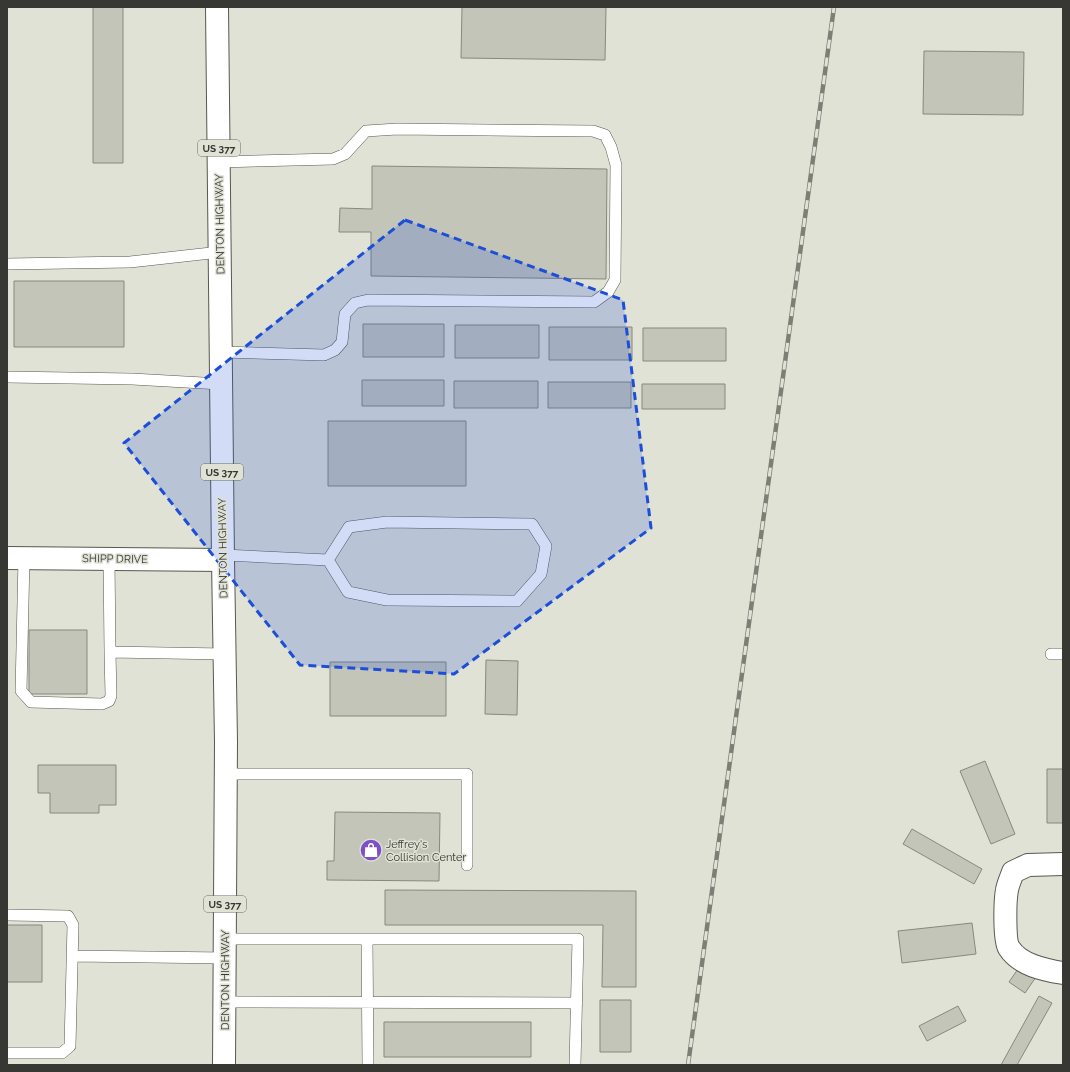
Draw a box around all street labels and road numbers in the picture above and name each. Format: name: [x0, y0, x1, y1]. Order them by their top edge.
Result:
road number: US 377: [198, 140, 240, 156]
street label: DENTON HIGHWAY: [213, 174, 227, 274]
road number: US 377: [201, 464, 243, 480]
street label: DENTON HIGHWAY: [216, 498, 230, 598]
street label: SHIPP DRIVE: [82, 552, 148, 566]
road number: US 377: [204, 896, 246, 912]
street label: DENTON HIGHWAY: [219, 930, 232, 1030]

